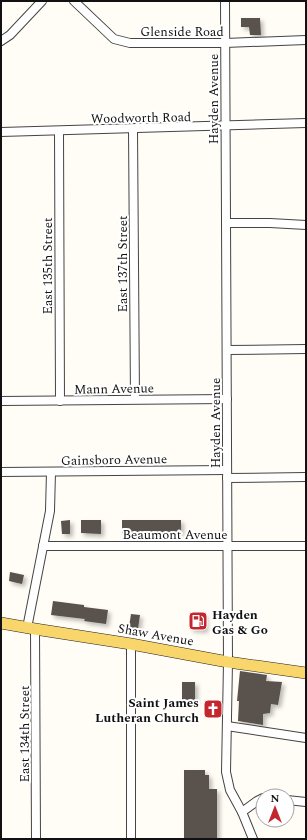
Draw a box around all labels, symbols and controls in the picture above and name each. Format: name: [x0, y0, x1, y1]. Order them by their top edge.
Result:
street label: Glenside Road: [140, 22, 224, 42]
street label: Hayden Avenue: [204, 54, 224, 144]
street label: Woodworth Road: [91, 107, 191, 129]
street label: East 137th Street: [113, 215, 133, 313]
street label: East 135th Street: [38, 217, 58, 315]
street label: Mann Avenue: [74, 378, 154, 400]
street label: Hayden Avenue: [206, 378, 226, 468]
street label: Gainsboro Avenue: [61, 449, 167, 471]
street label: Beaumont Avenue: [122, 525, 228, 545]
place label: Hayden Gas & Go: [212, 605, 268, 640]
fuel station icon: Hayden Gas & Go: [187, 610, 209, 632]
street label: Shaw Avenue: [116, 618, 195, 651]
street label: East 134th Street: [15, 685, 35, 783]
place label: Saint James Lutheran Church: [95, 693, 199, 728]
church icon: Saint James Lutheran Church: [202, 698, 224, 720]
north arrow: [255, 788, 295, 828]
text: N: [271, 790, 280, 807]

